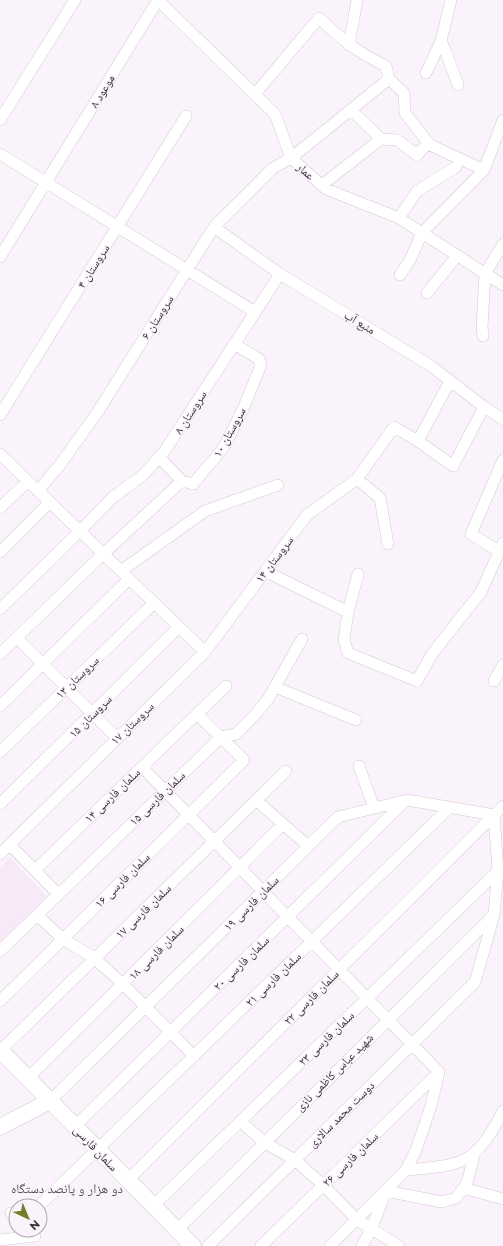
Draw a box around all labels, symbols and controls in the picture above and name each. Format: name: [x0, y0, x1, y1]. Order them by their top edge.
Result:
street label: موعود ۸: [86, 72, 118, 110]
street label: عمار: [293, 159, 318, 183]
street label: سروستان ۴: [74, 241, 112, 291]
street label: سروستان ۶: [138, 292, 176, 342]
street label: منبع آب: [342, 307, 378, 337]
street label: سروستان ۸: [170, 387, 210, 437]
street label: سروستان ۱۰: [209, 404, 249, 460]
street label: سروستان ۱۴: [252, 533, 296, 585]
street label: سروستان ۱۳: [52, 653, 102, 701]
street label: سروستان ۱۵: [65, 691, 115, 741]
street label: سروستان ۱۷: [107, 699, 157, 747]
street label: سلمان فارسی ۱۴: [81, 765, 143, 825]
street label: سلمان فارسی ۱۵: [126, 768, 188, 828]
street label: سلمان فارسی ۱۶: [91, 849, 153, 911]
street label: سلمان فارسی ۱۹: [220, 872, 282, 934]
street label: سلمان فارسی ۱۷: [112, 881, 174, 941]
street label: سلمان فارسی ۱۸: [125, 921, 187, 983]
street label: سلمان فارسی ۲۰: [210, 933, 272, 993]
street label: سلمان فارسی ۲۱: [242, 949, 304, 1009]
street label: سلمان فارسی ۲۲: [280, 966, 342, 1028]
street label: سلمان فارسی ۲۳: [295, 1008, 357, 1068]
street label: شهید عباس کاظمی نازی: [292, 1030, 376, 1114]
street label: دوست محمد سالاری: [305, 1078, 377, 1150]
street label: سلمان فارسی: [71, 1122, 122, 1174]
street label: سلمان فارسی ۲۶: [319, 1129, 381, 1189]
district label: دو هزار و پانصد دستگاه: [11, 1180, 123, 1197]
north arrow: [8, 1198, 48, 1238]
text: N: [27, 1217, 43, 1233]

